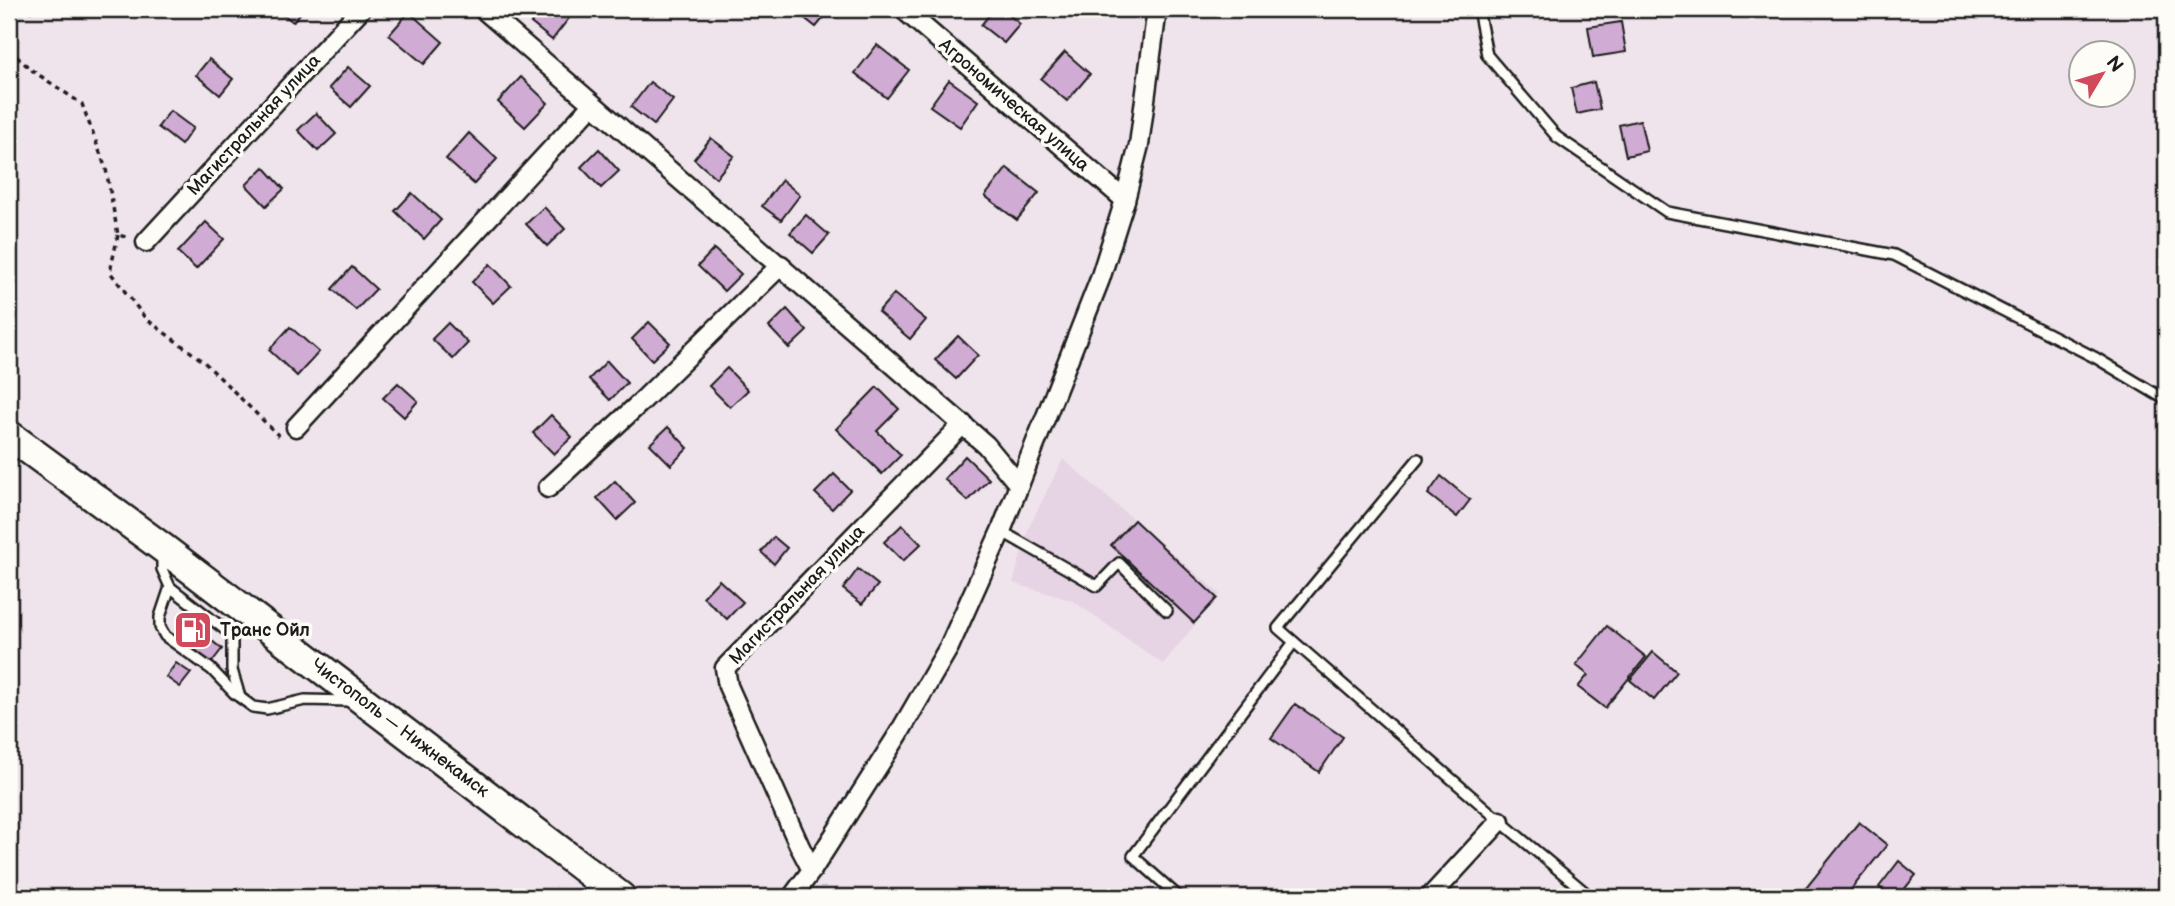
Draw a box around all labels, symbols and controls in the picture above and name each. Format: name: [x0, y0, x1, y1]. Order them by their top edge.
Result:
street label: Агрономическая улица: [934, 34, 1094, 176]
north arrow: [2066, 38, 2136, 108]
street label: Магистральная улица: [183, 50, 325, 200]
text: N: [2101, 52, 2128, 77]
street label: Магистральная улица: [725, 521, 869, 669]
fuel station icon: Транс Ойл: [172, 609, 214, 651]
place label: Транс Ойл: [220, 620, 310, 641]
street label: Чистополь — Нижнекамск: [307, 654, 493, 802]

